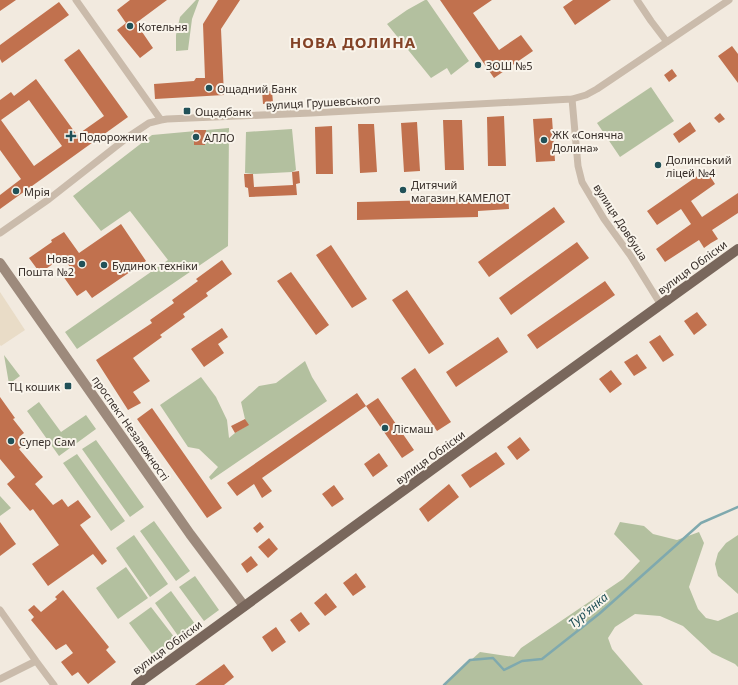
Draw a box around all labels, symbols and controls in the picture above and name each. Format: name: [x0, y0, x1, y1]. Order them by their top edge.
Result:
place label: Котельня: [138, 19, 188, 34]
marker: Котельня: [125, 21, 135, 31]
district label: НОВА ДОЛИНА: [290, 32, 416, 52]
place label: ЗОШ №5: [486, 58, 532, 73]
marker: ЗОШ №5: [473, 60, 483, 70]
place label: Ощадний Банк: [217, 81, 297, 96]
marker: Ощадний Банк: [204, 83, 214, 93]
street label: вулиця Грушевського: [265, 92, 381, 112]
place label: Ощадбанк: [195, 104, 251, 119]
marker: Ощадбанк: [182, 106, 192, 116]
place label: ЖК «Сонячна Долина»: [552, 127, 623, 155]
place label: Подорожник: [79, 129, 148, 144]
place label: АЛЛО: [204, 130, 235, 145]
marker: Подорожник: [66, 131, 76, 141]
marker: АЛЛО: [191, 132, 201, 142]
marker: ЖК «Сонячна Долина»: [539, 135, 549, 145]
place label: Долинський ліцей №4: [666, 152, 732, 180]
marker: Долинський ліцей №4: [653, 160, 663, 170]
place label: Дитячий магазин КАМЕЛОТ: [411, 177, 510, 205]
street label: вулиця Довбуша: [590, 181, 652, 263]
place label: Мрія: [24, 184, 50, 199]
marker: Дитячий магазин КАМЕЛОТ: [398, 185, 408, 195]
marker: Мрія: [11, 186, 21, 196]
street label: вулиця Обліски: [654, 237, 730, 297]
place label: Нова Пошта №2: [18, 251, 74, 279]
place label: Будинок техніки: [112, 258, 198, 273]
marker: Нова Пошта №2: [77, 259, 87, 269]
marker: Будинок техніки: [99, 260, 109, 270]
street label: проспект Незалежності: [89, 373, 173, 483]
place label: ТЦ кошик: [8, 379, 60, 394]
marker: ТЦ кошик: [63, 381, 73, 391]
place label: Лісмаш: [393, 421, 433, 436]
marker: Лісмаш: [380, 423, 390, 433]
street label: вулиця Обліски: [392, 427, 468, 487]
place label: Супер Сам: [19, 434, 76, 449]
marker: Супер Сам: [6, 436, 16, 446]
water label: Тур'янка: [565, 588, 612, 632]
street label: вулиця Обліски: [129, 617, 205, 677]

